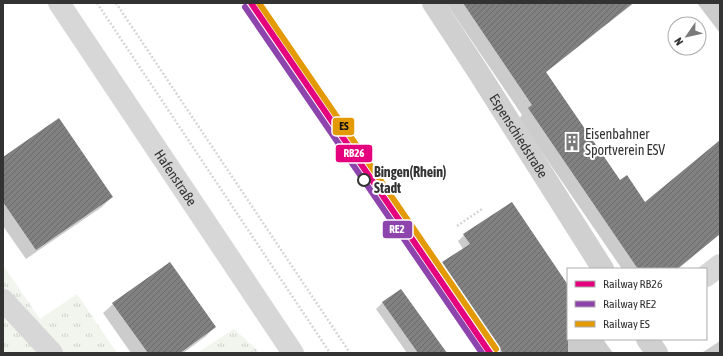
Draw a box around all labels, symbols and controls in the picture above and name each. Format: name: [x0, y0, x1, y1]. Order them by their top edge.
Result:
north arrow: [667, 16, 707, 56]
text: N: [672, 36, 686, 48]
street label: Espenschiedstraße: [486, 91, 551, 181]
line badge: ES: [332, 117, 355, 136]
text: ES: [339, 120, 349, 132]
place label: Eisenbahner Sportverein ESV: [585, 126, 665, 158]
building icon: Eisenbahner Sportverein ESV: [562, 132, 582, 152]
line badge: RB26: [335, 144, 373, 163]
street label: Hafenstraße: [151, 147, 200, 209]
text: RB26: [343, 147, 365, 159]
place label: Bingen(Rhein) Stadt: [374, 164, 446, 196]
marker: Bingen(Rhein) Stadt: [357, 173, 371, 187]
line badge: RE2: [382, 220, 413, 239]
text: RE2: [389, 223, 405, 235]
legend: [567, 268, 707, 340]
text: Railway RB26: [603, 277, 663, 291]
text: Railway RE2: [603, 297, 656, 311]
text: Railway ES: [603, 317, 650, 331]

